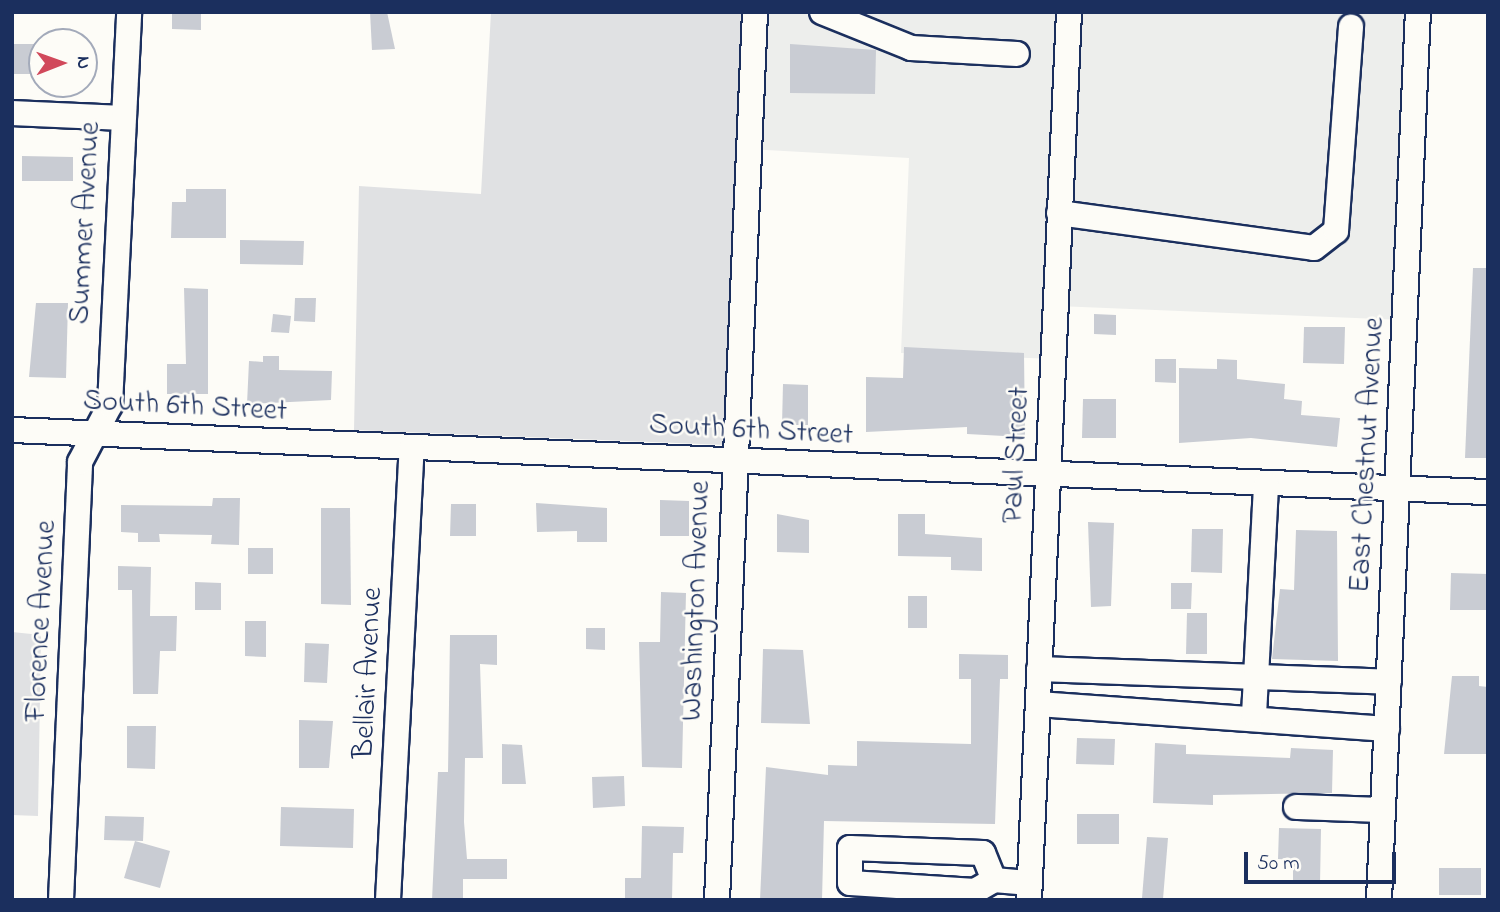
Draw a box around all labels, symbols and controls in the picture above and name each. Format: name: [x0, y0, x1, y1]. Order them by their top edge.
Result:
north arrow: [28, 28, 98, 98]
text: N: [69, 56, 96, 69]
street label: Summer Avenue: [63, 121, 109, 325]
street label: East Chestnut Avenue: [1343, 316, 1393, 594]
street label: South 6th Street: [82, 384, 288, 430]
street label: Paul Street: [995, 386, 1039, 524]
street label: South 6th Street: [648, 408, 854, 454]
street label: Washington Avenue: [675, 480, 719, 722]
street label: Florence Avenue: [19, 519, 65, 723]
street label: Bellair Avenue: [347, 586, 391, 760]
scale bar: [1248, 838, 1400, 882]
text: 50 m: [1257, 849, 1300, 879]

